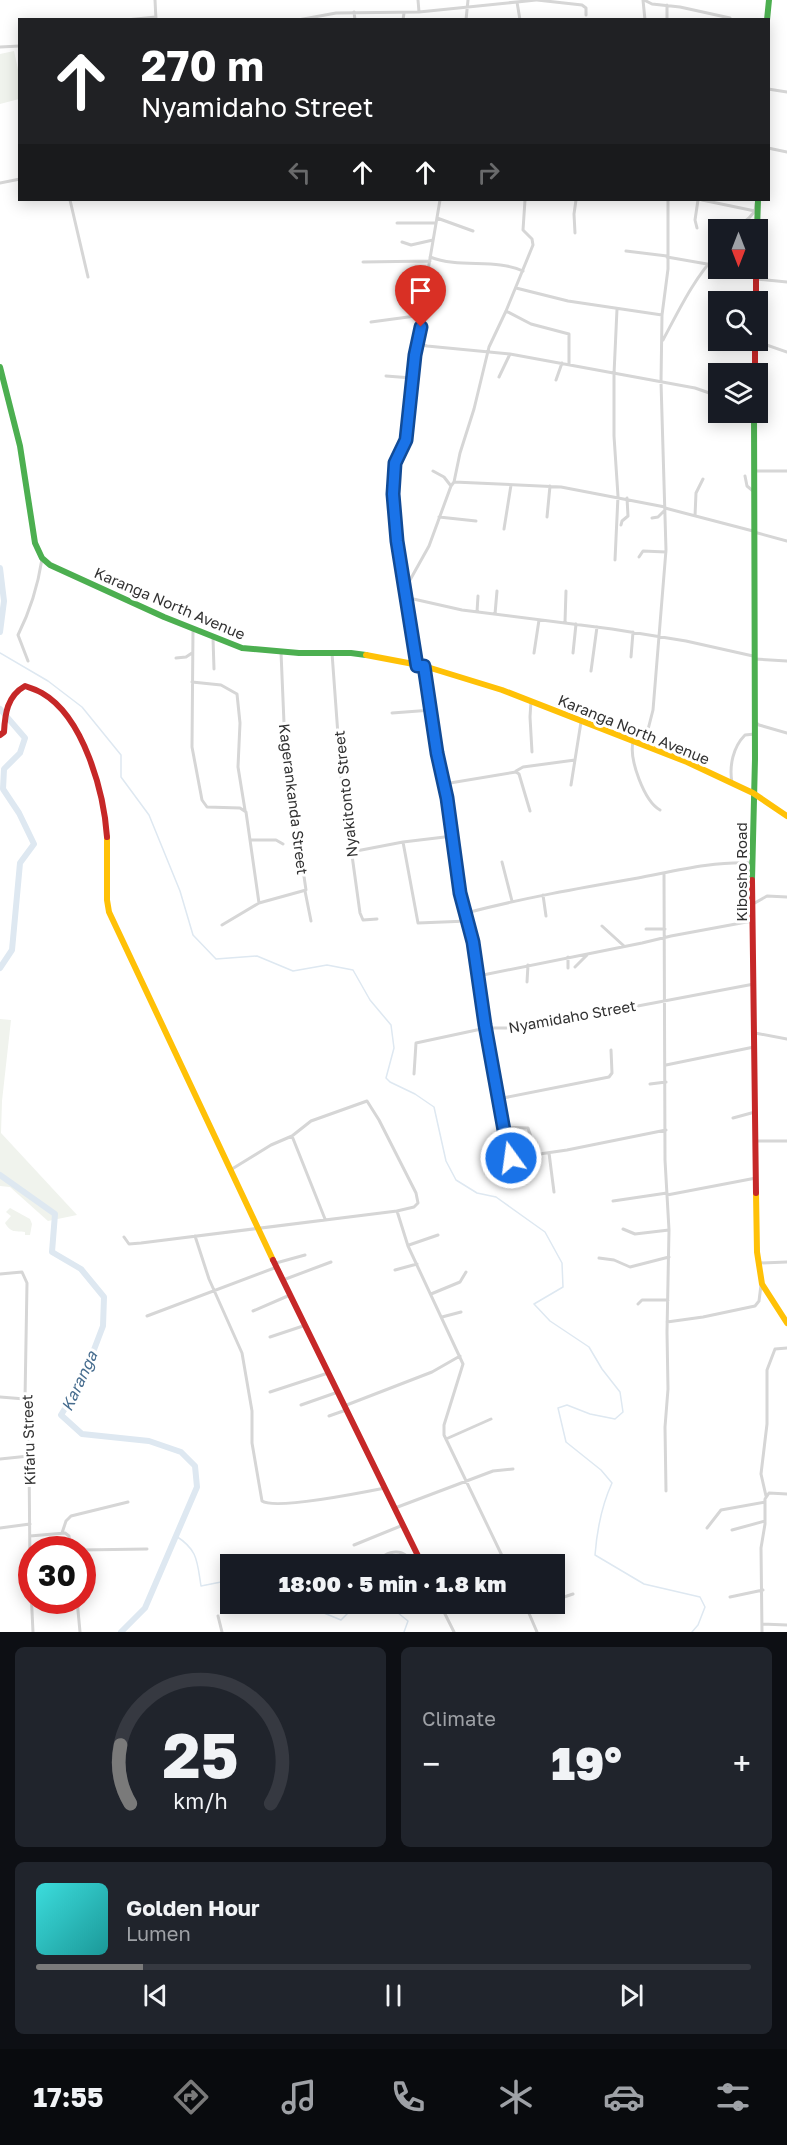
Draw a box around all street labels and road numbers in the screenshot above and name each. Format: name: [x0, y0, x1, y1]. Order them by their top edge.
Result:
street label: Karanga North Avenue: [92, 563, 248, 643]
street label: Karanga North Avenue: [556, 690, 713, 768]
street label: Kagerankanda Street: [276, 723, 312, 875]
street label: Nyakitonto Street: [329, 730, 361, 858]
street label: Kibosho Road: [732, 822, 750, 922]
street label: Nyamidaho Street: [507, 996, 637, 1036]
street label: Kifaru Street: [17, 1394, 39, 1486]

